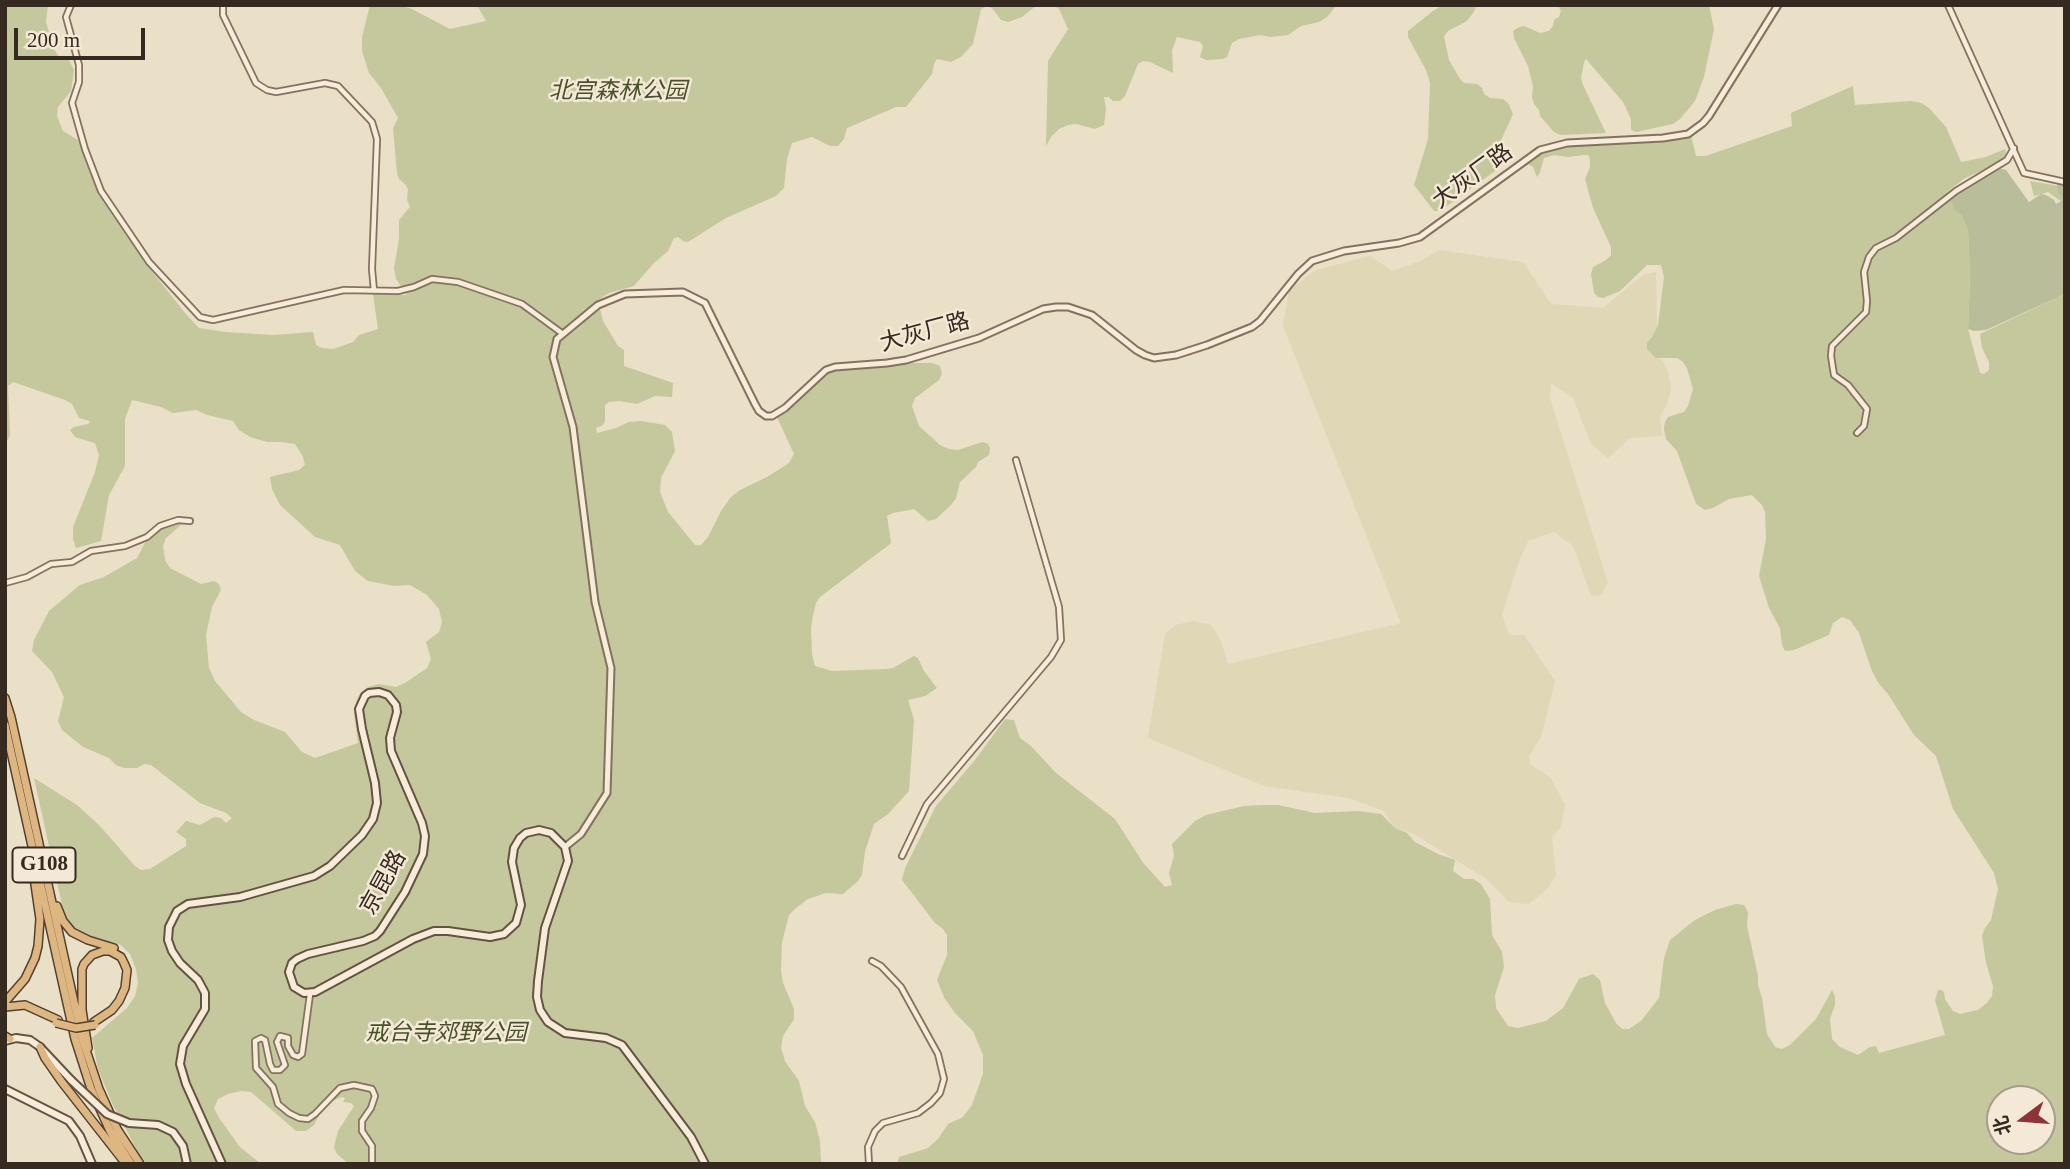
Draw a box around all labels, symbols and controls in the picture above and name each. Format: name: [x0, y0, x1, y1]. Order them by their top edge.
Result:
scale bar: [18, 14, 149, 58]
text: 200 m: [27, 28, 80, 52]
park label: 北宫森林公园: [549, 78, 687, 106]
street label: 大灰厂路: [1428, 139, 1518, 215]
street label: 大灰厂路: [877, 308, 973, 358]
street label: 京昆路: [355, 846, 413, 920]
road number: G108: [12, 848, 76, 882]
park label: 戒台寺郊野公园: [366, 1020, 526, 1048]
north arrow: [1986, 1085, 2056, 1155]
text: 北: [1990, 1113, 2015, 1137]

